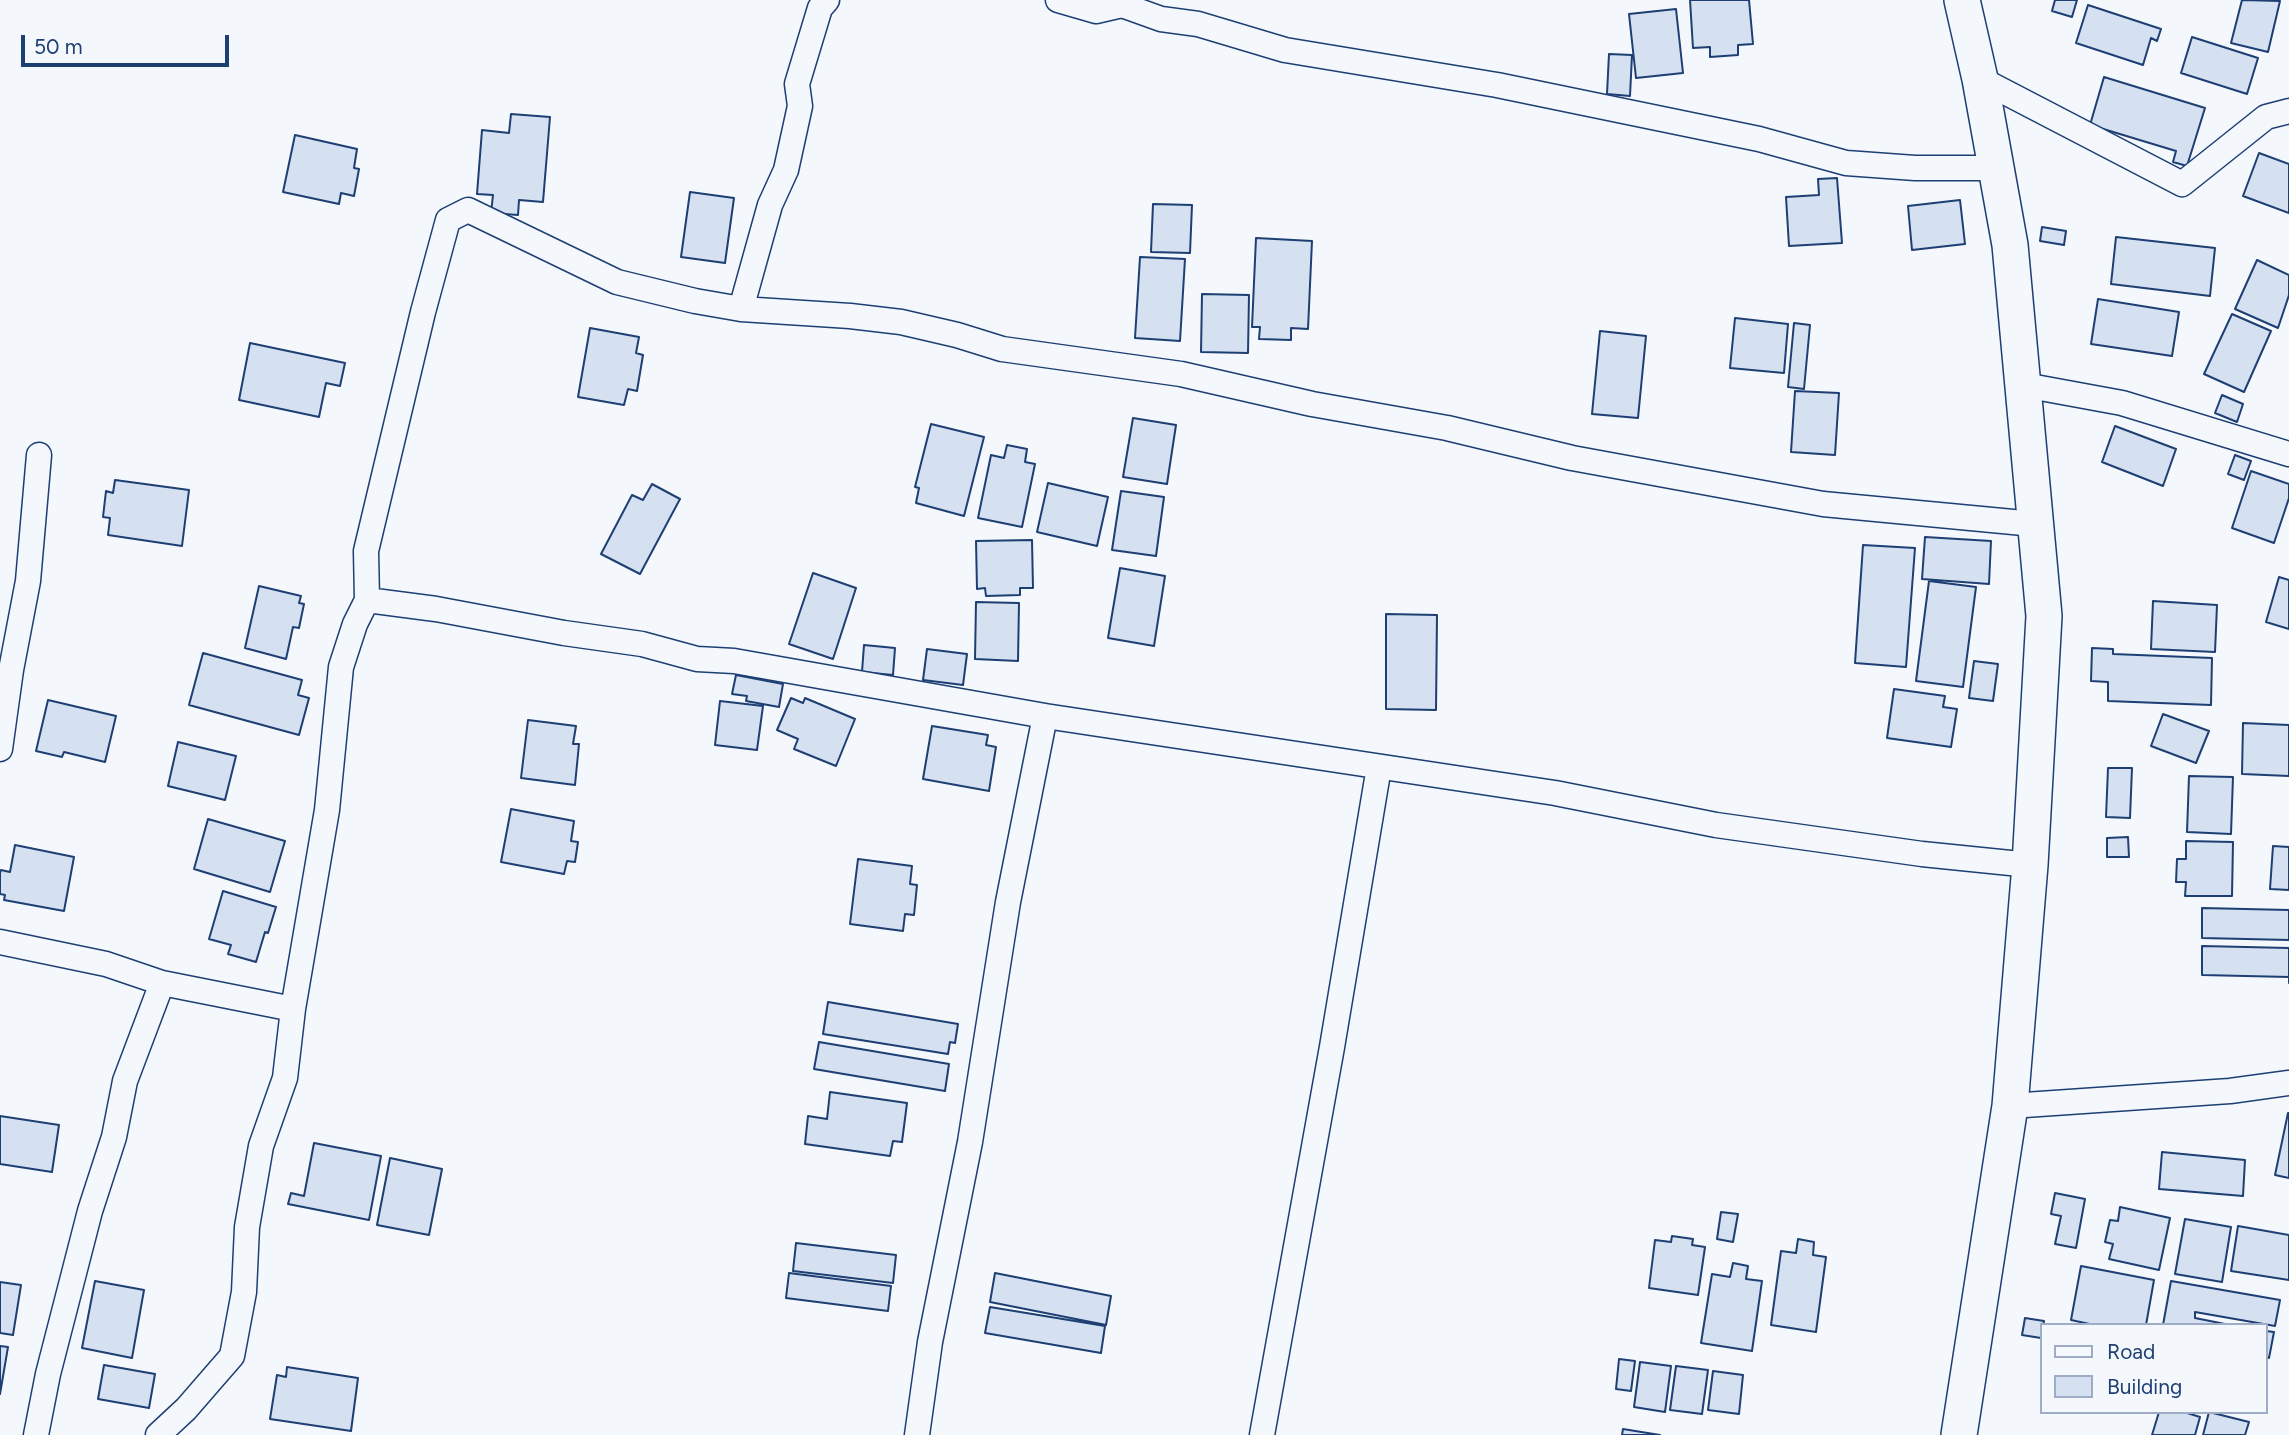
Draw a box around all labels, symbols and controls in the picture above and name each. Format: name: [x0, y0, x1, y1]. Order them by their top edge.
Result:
scale bar: [24, 21, 233, 65]
text: 50 m: [34, 34, 83, 59]
legend: [2040, 1323, 2268, 1414]
text: Road: [2107, 1339, 2155, 1364]
text: Building: [2107, 1374, 2182, 1399]

